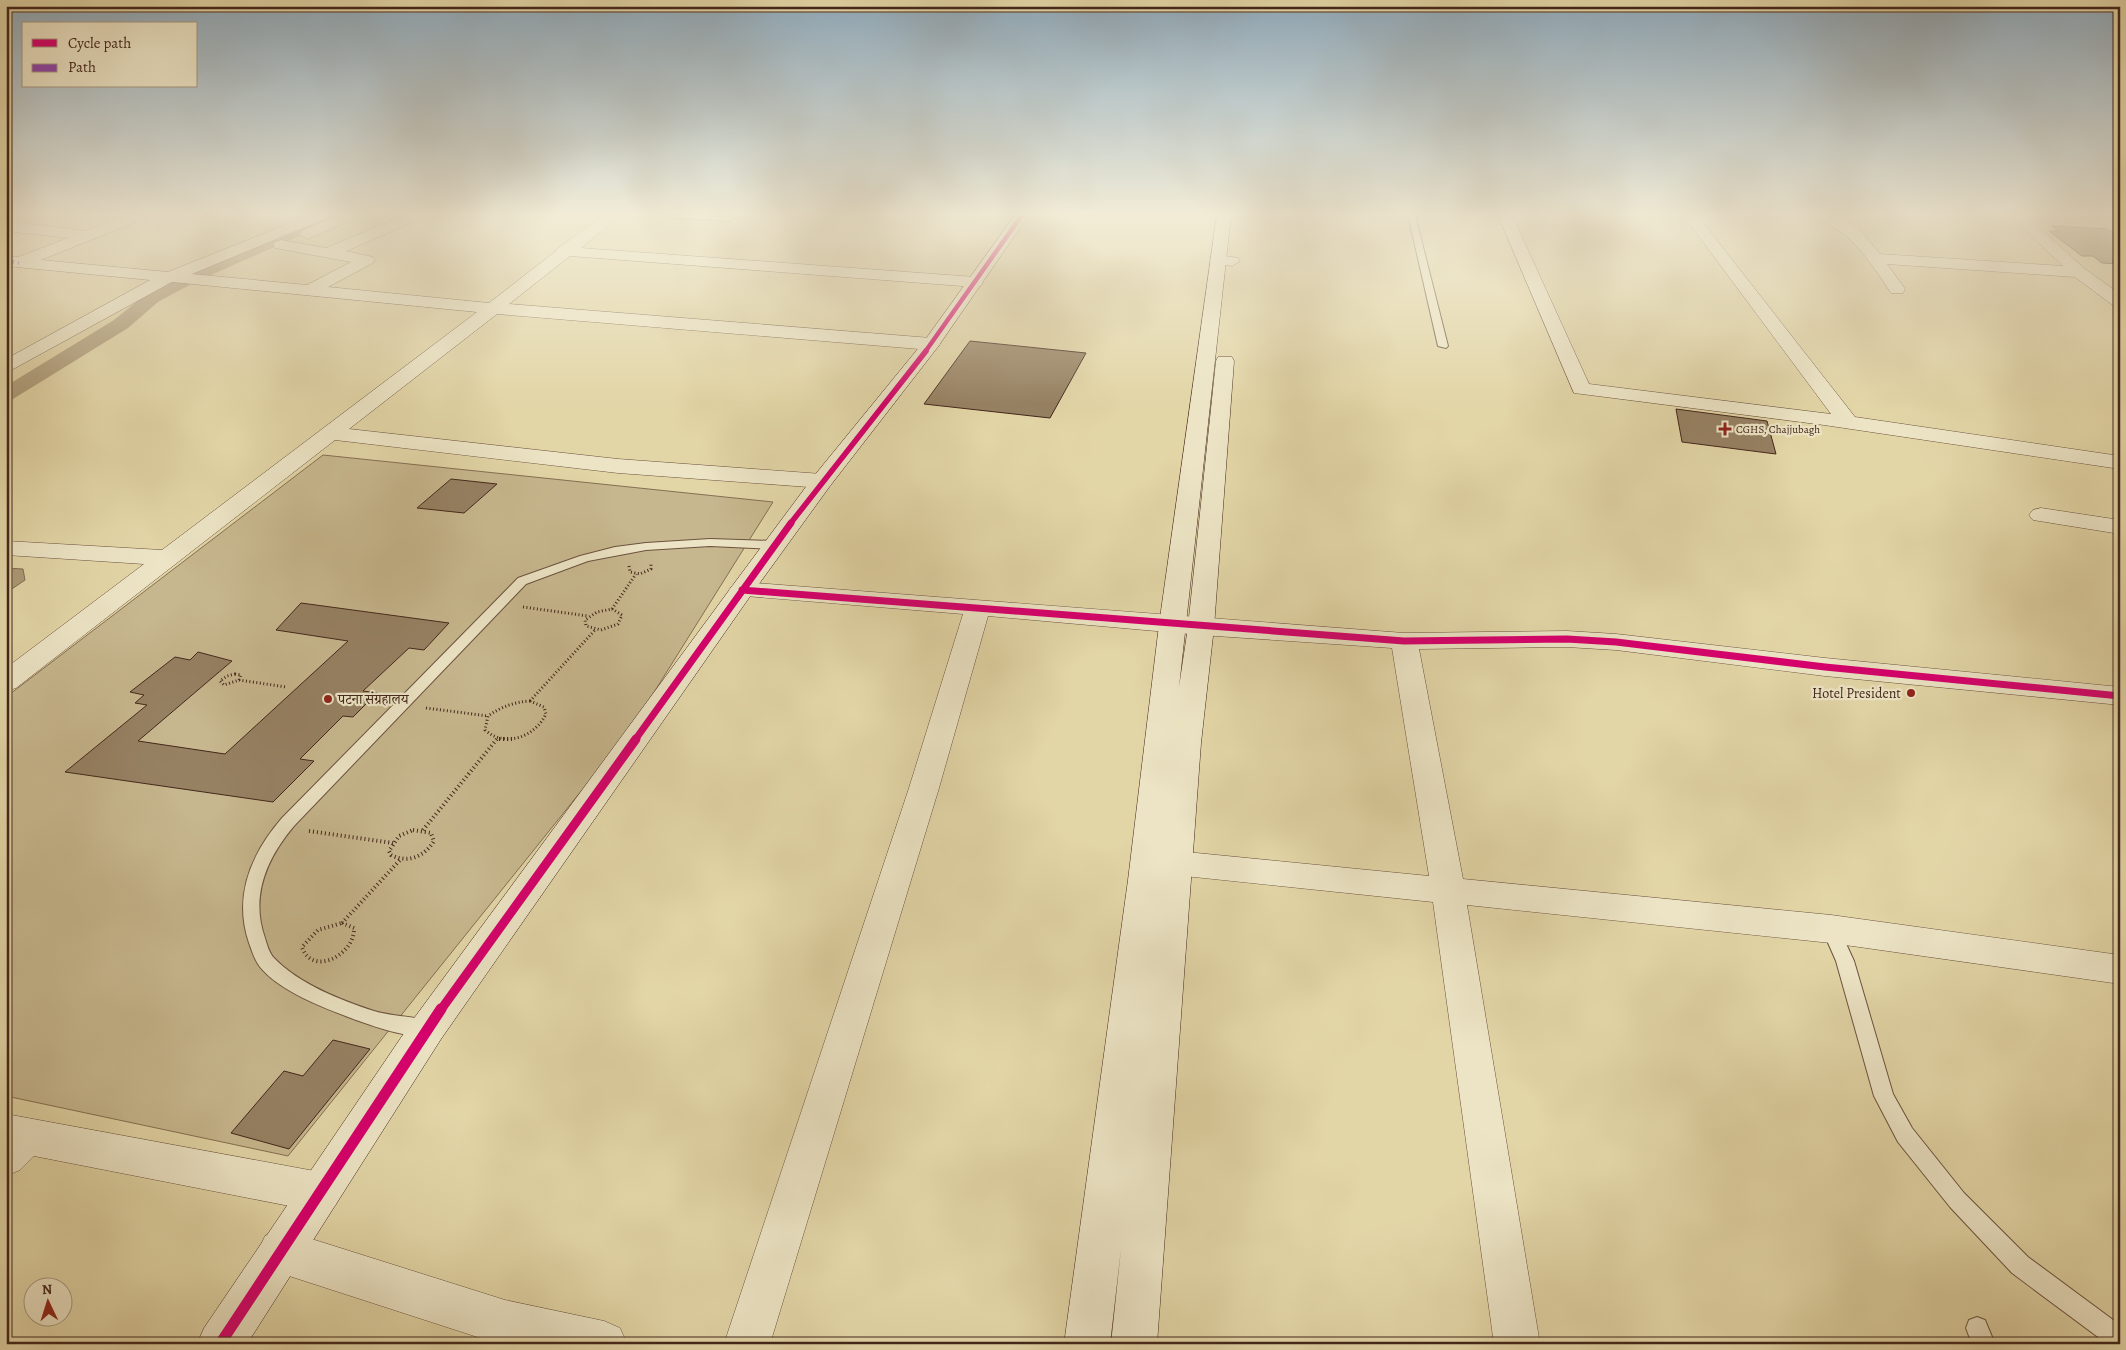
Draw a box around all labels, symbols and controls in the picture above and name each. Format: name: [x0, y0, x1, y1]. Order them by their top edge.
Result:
legend: [22, 22, 198, 88]
text: Cycle path: [68, 33, 131, 53]
text: Path: [68, 57, 96, 77]
marker: CGHS, Chajjubagh: [1718, 422, 1732, 436]
place label: CGHS, Chajjubagh: [1736, 422, 1820, 437]
place label: Hotel President: [1812, 684, 1901, 703]
marker: Hotel President: [1905, 687, 1917, 699]
place label: पटना संग्रहालय: [337, 690, 410, 709]
marker: पटना संग्रहालय: [322, 693, 334, 705]
north arrow: [22, 1278, 72, 1328]
text: N: [41, 1280, 53, 1299]

